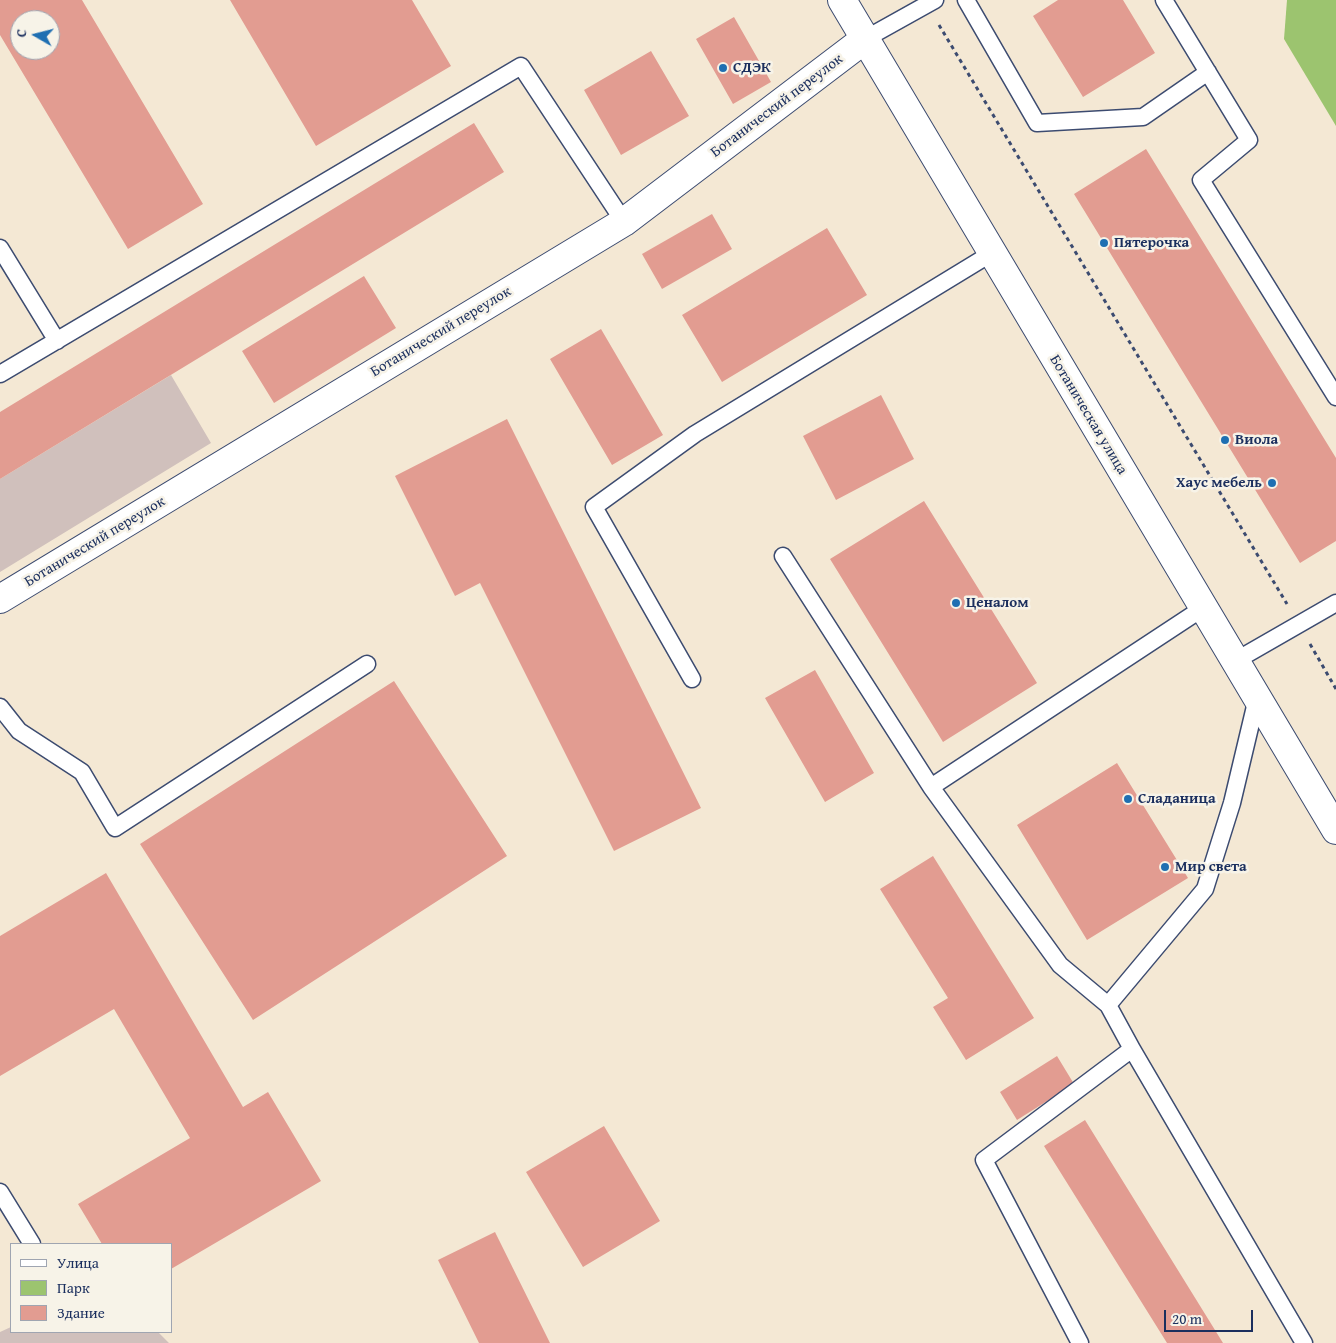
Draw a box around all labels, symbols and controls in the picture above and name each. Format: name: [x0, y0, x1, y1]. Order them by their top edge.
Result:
north arrow: [10, 10, 60, 60]
text: С: [11, 28, 32, 38]
street label: Ботанический переулок: [707, 50, 847, 162]
place label: СДЭК: [733, 59, 771, 77]
marker: СДЭК: [717, 62, 729, 74]
place label: Пятерочка: [1114, 234, 1189, 252]
marker: Пятерочка: [1098, 237, 1110, 249]
street label: Ботанический переулок: [367, 283, 515, 381]
street label: Ботаническая улица: [1045, 352, 1131, 478]
place label: Виола: [1235, 431, 1278, 449]
marker: Виола: [1219, 434, 1231, 446]
place label: Хаус мебель: [1176, 474, 1262, 492]
marker: Хаус мебель: [1266, 477, 1278, 489]
street label: Ботанический переулок: [21, 493, 169, 591]
place label: Ценалом: [966, 594, 1029, 612]
marker: Ценалом: [950, 597, 962, 609]
place label: Сладаница: [1138, 790, 1216, 808]
marker: Сладаница: [1122, 793, 1134, 805]
place label: Мир света: [1175, 858, 1247, 876]
marker: Мир света: [1159, 861, 1171, 873]
legend: [10, 1243, 172, 1333]
text: Улица: [57, 1252, 99, 1273]
text: Парк: [57, 1277, 90, 1298]
scale bar: [1166, 1300, 1255, 1332]
text: Здание: [57, 1302, 105, 1323]
text: 20 m: [1172, 1308, 1202, 1329]

